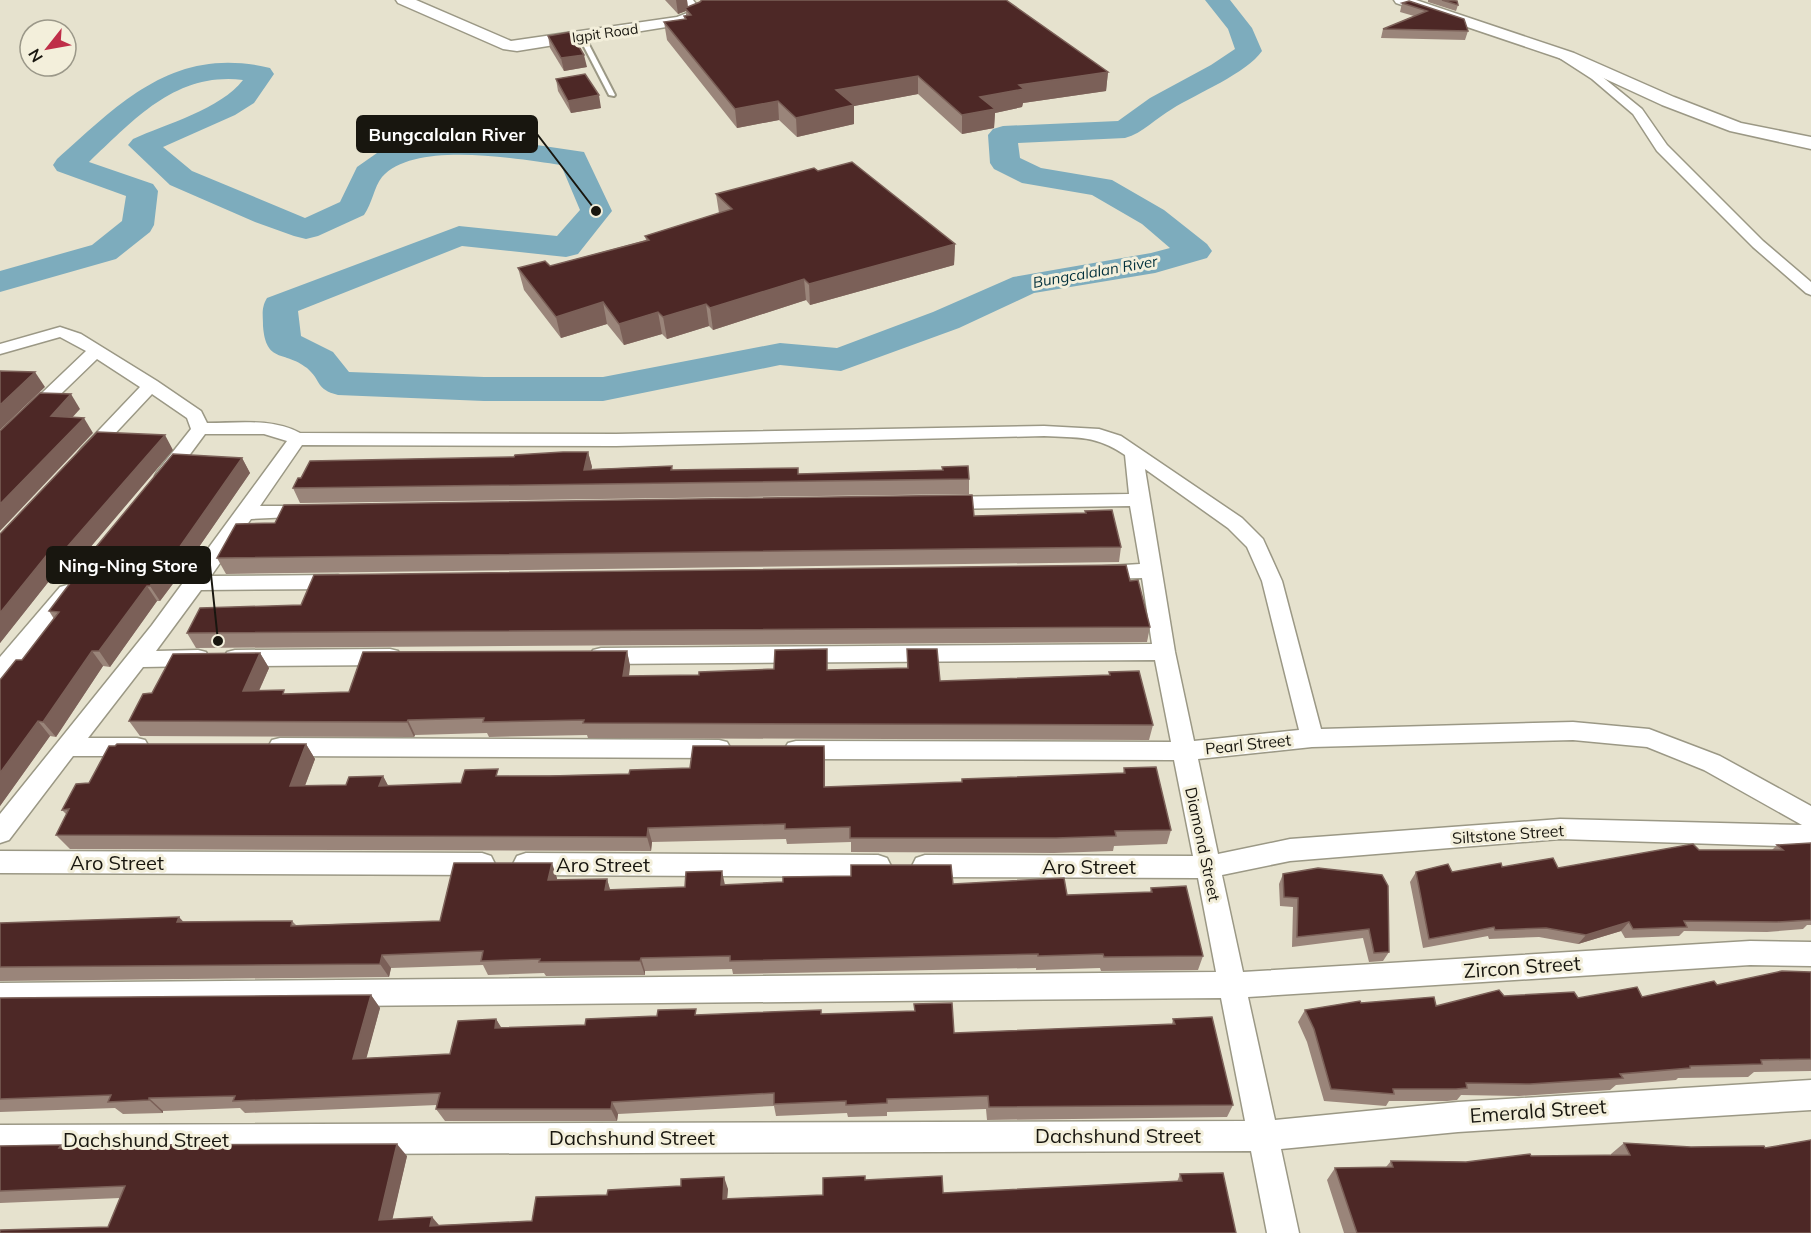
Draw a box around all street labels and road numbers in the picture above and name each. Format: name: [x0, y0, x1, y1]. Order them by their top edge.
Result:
street label: Igpit Road: [571, 19, 639, 47]
street label: Pearl Street: [1204, 729, 1292, 758]
street label: Diamond Street: [1181, 785, 1225, 903]
street label: Siltstone Street: [1451, 820, 1565, 848]
street label: Aro Street: [70, 850, 164, 875]
street label: Aro Street: [556, 852, 650, 877]
street label: Aro Street: [1042, 854, 1136, 879]
street label: Zircon Street: [1463, 950, 1581, 983]
street label: Emerald Street: [1469, 1093, 1607, 1128]
street label: Dachshund Street: [1035, 1123, 1201, 1148]
street label: Dachshund Street: [549, 1125, 715, 1150]
street label: Dachshund Street: [63, 1127, 229, 1152]

